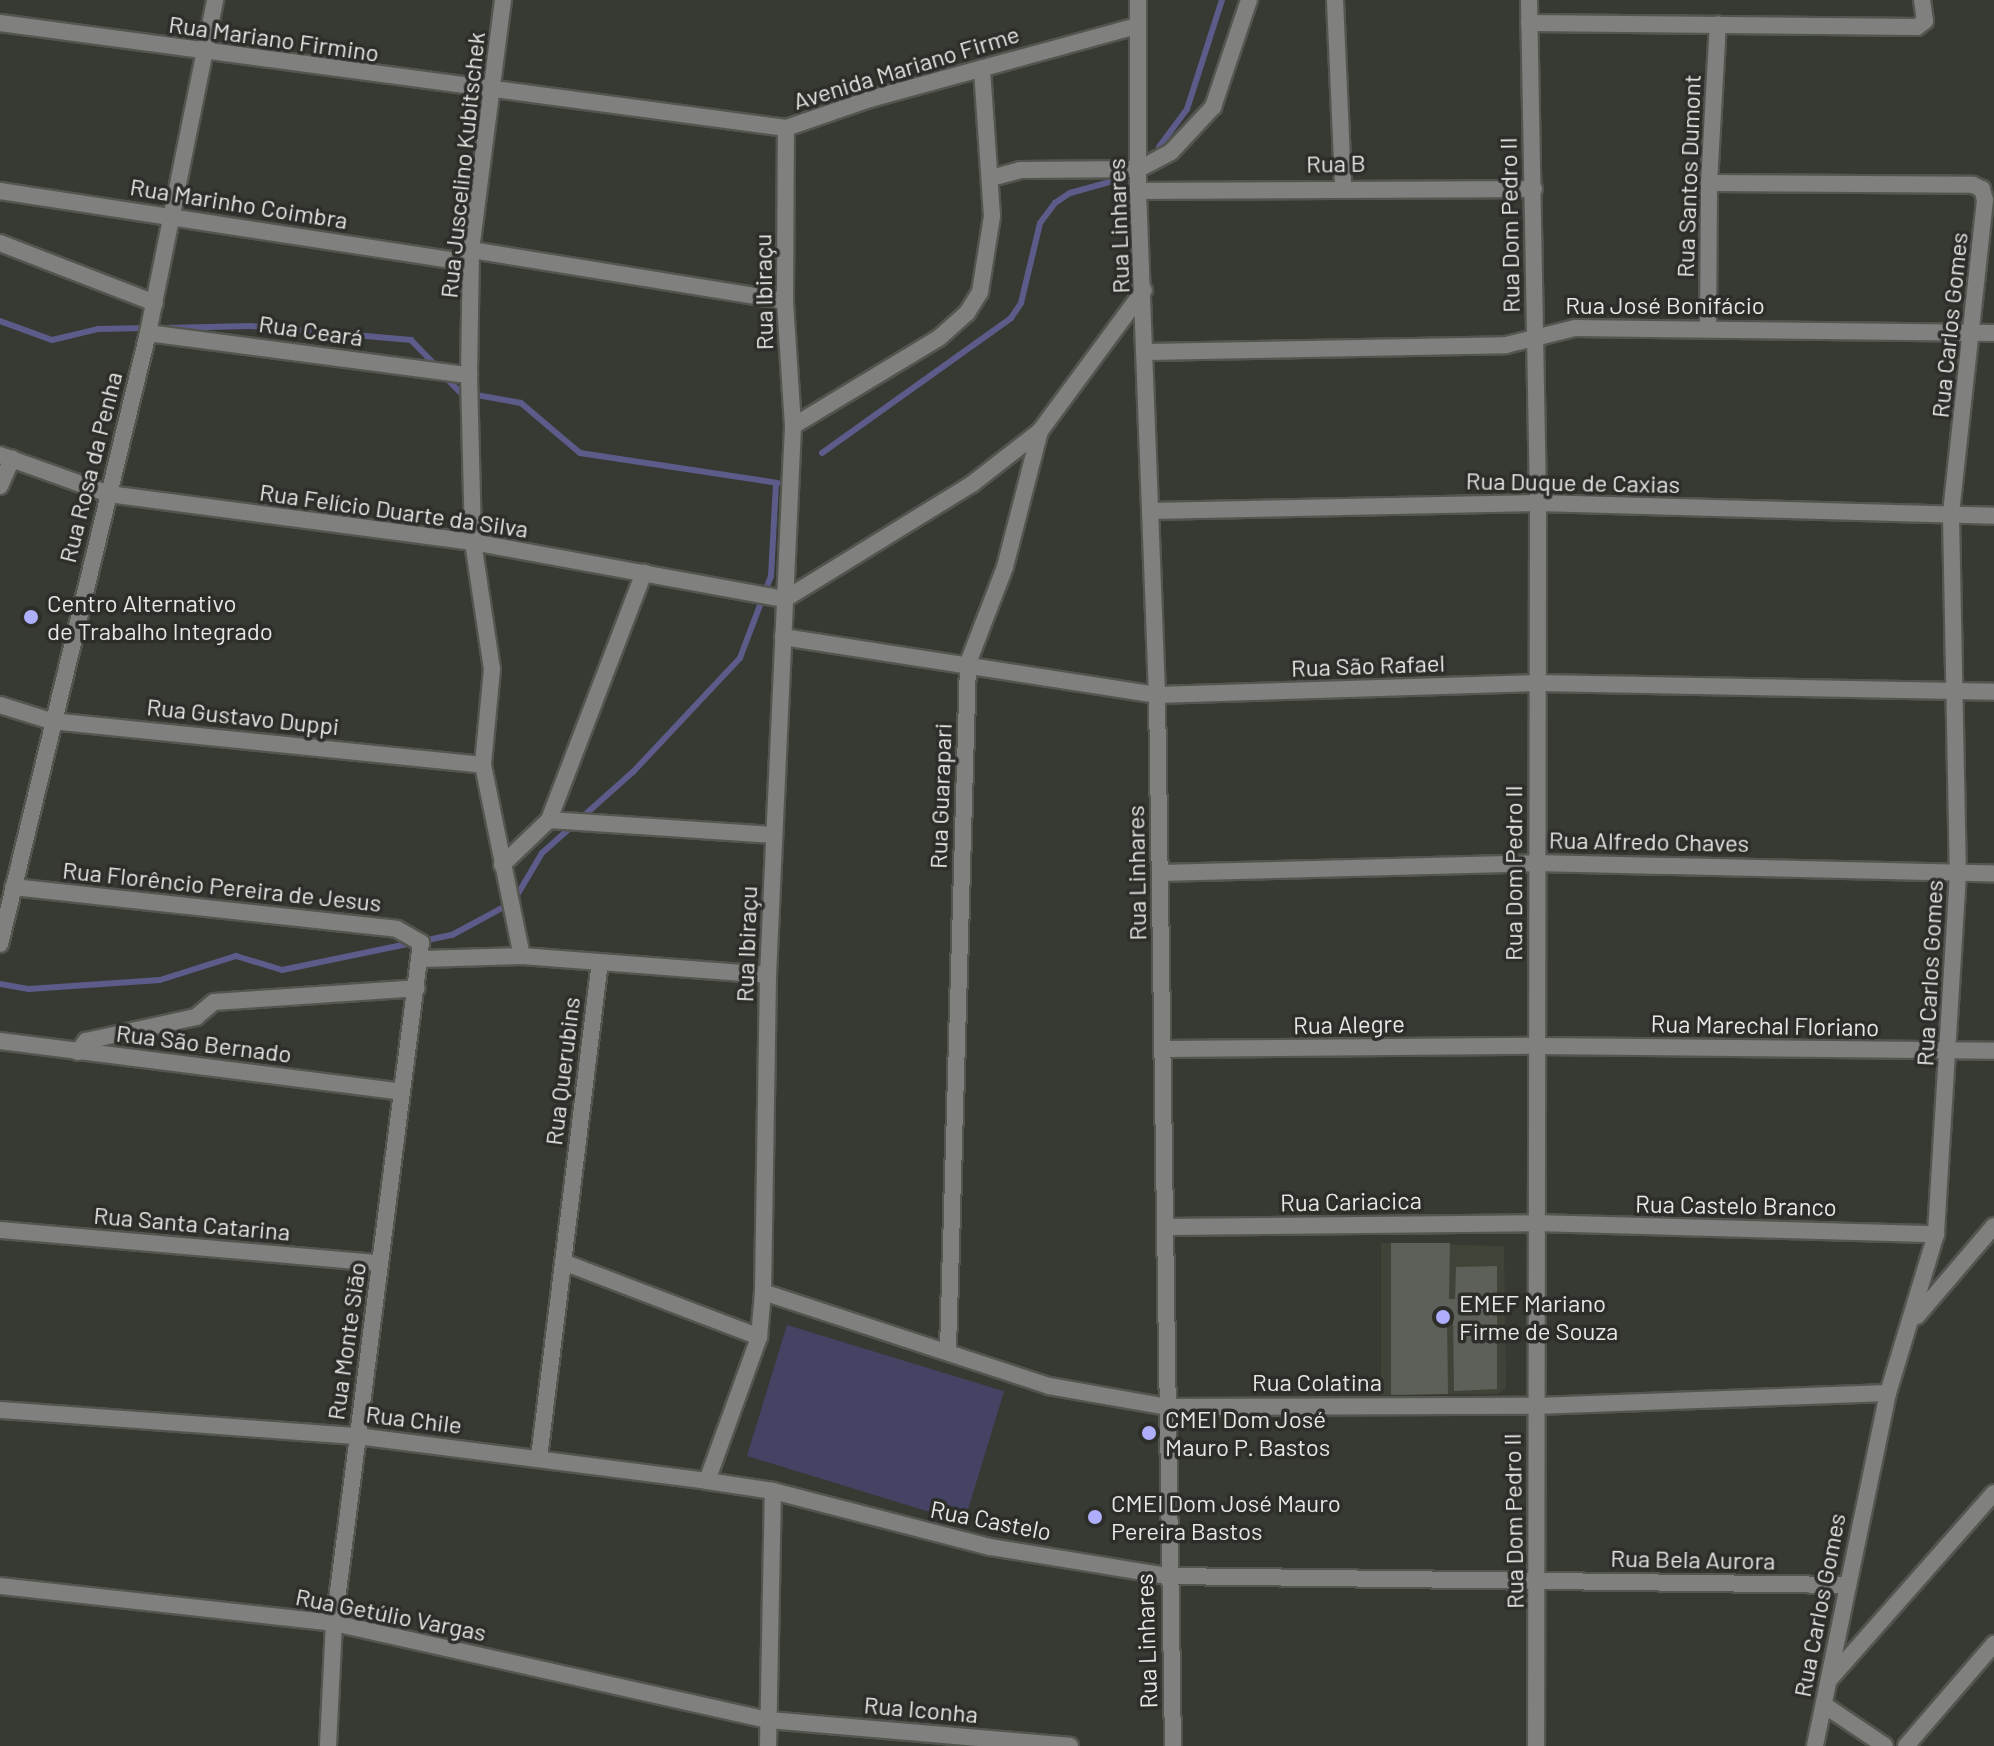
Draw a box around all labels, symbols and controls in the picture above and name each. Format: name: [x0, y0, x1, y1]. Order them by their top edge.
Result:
street label: Rua Mariano Firmino: [167, 9, 381, 67]
street label: Avenida Mariano Firme: [789, 19, 1023, 115]
street label: Rua Juscelino Kubitschek: [434, 30, 490, 300]
street label: Rua Santos Dumont: [1670, 74, 1706, 278]
street label: Rua Dom Pedro II: [1493, 137, 1525, 313]
street label: Rua B: [1306, 148, 1366, 178]
street label: Rua Linhares: [1101, 158, 1135, 294]
street label: Rua Marinho Coimbra: [128, 172, 350, 234]
street label: Rua Carlos Gomes: [1925, 231, 1973, 419]
street label: Rua Ibiraçu: [748, 234, 778, 350]
street label: Rua José Bonifácio: [1565, 291, 1765, 319]
street label: Rua Ceará: [257, 308, 365, 352]
street label: Rua Rosa da Penha: [52, 369, 128, 565]
street label: Rua Duque de Caxias: [1466, 466, 1680, 498]
street label: Rua Felício Duarte da Silva: [258, 477, 530, 543]
place label: Centro Alternativo de Trabalho Integrado: [47, 589, 273, 645]
marker: Centro Alternativo de Trabalho Integrado: [22, 608, 40, 626]
street label: Rua São Rafael: [1291, 648, 1445, 682]
street label: Rua Gustavo Duppi: [145, 692, 341, 740]
street label: Rua Guarapari: [923, 723, 957, 869]
street label: Rua Dom Pedro II: [1499, 785, 1527, 961]
street label: Rua Linhares: [1120, 805, 1152, 941]
street label: Rua Alfredo Chaves: [1549, 825, 1749, 857]
street label: Rua Florêncio Pereira de Jesus: [61, 855, 383, 917]
street label: Rua Carlos Gomes: [1910, 879, 1948, 1067]
street label: Rua Ibiraçu: [730, 885, 762, 1003]
street label: Rua Querubins: [539, 995, 585, 1147]
street label: Rua Alegre: [1293, 1009, 1405, 1039]
street label: Rua Marechal Floriano: [1650, 1009, 1880, 1041]
street label: Rua São Bernado: [115, 1018, 293, 1068]
street label: Rua Cariacica: [1280, 1185, 1422, 1217]
street label: Rua Castelo Branco: [1635, 1189, 1837, 1221]
street label: Rua Santa Catarina: [93, 1200, 291, 1246]
street label: Rua Monte Sião: [321, 1260, 371, 1422]
place label: EMEF Mariano Firme de Souza: [1459, 1289, 1618, 1345]
marker: EMEF Mariano Firme de Souza: [1434, 1308, 1452, 1326]
street label: Rua Colatina: [1252, 1368, 1382, 1396]
street label: Rua Chile: [364, 1399, 464, 1439]
place label: CMEI Dom José Mauro P. Bastos: [1165, 1405, 1330, 1461]
marker: CMEI Dom José Mauro P. Bastos: [1140, 1424, 1158, 1442]
street label: Rua Dom Pedro II: [1497, 1433, 1529, 1609]
place label: CMEI Dom José Mauro Pereira Bastos: [1111, 1489, 1341, 1545]
street label: Rua Castelo: [928, 1494, 1054, 1546]
marker: CMEI Dom José Mauro Pereira Bastos: [1086, 1508, 1104, 1526]
street label: Rua Carlos Gomes: [1787, 1511, 1851, 1699]
street label: Rua Bela Aurora: [1610, 1543, 1776, 1575]
street label: Rua Linhares: [1129, 1573, 1163, 1709]
street label: Rua Getúlio Vargas: [293, 1581, 489, 1647]
street label: Rua Iconha: [863, 1690, 979, 1728]

